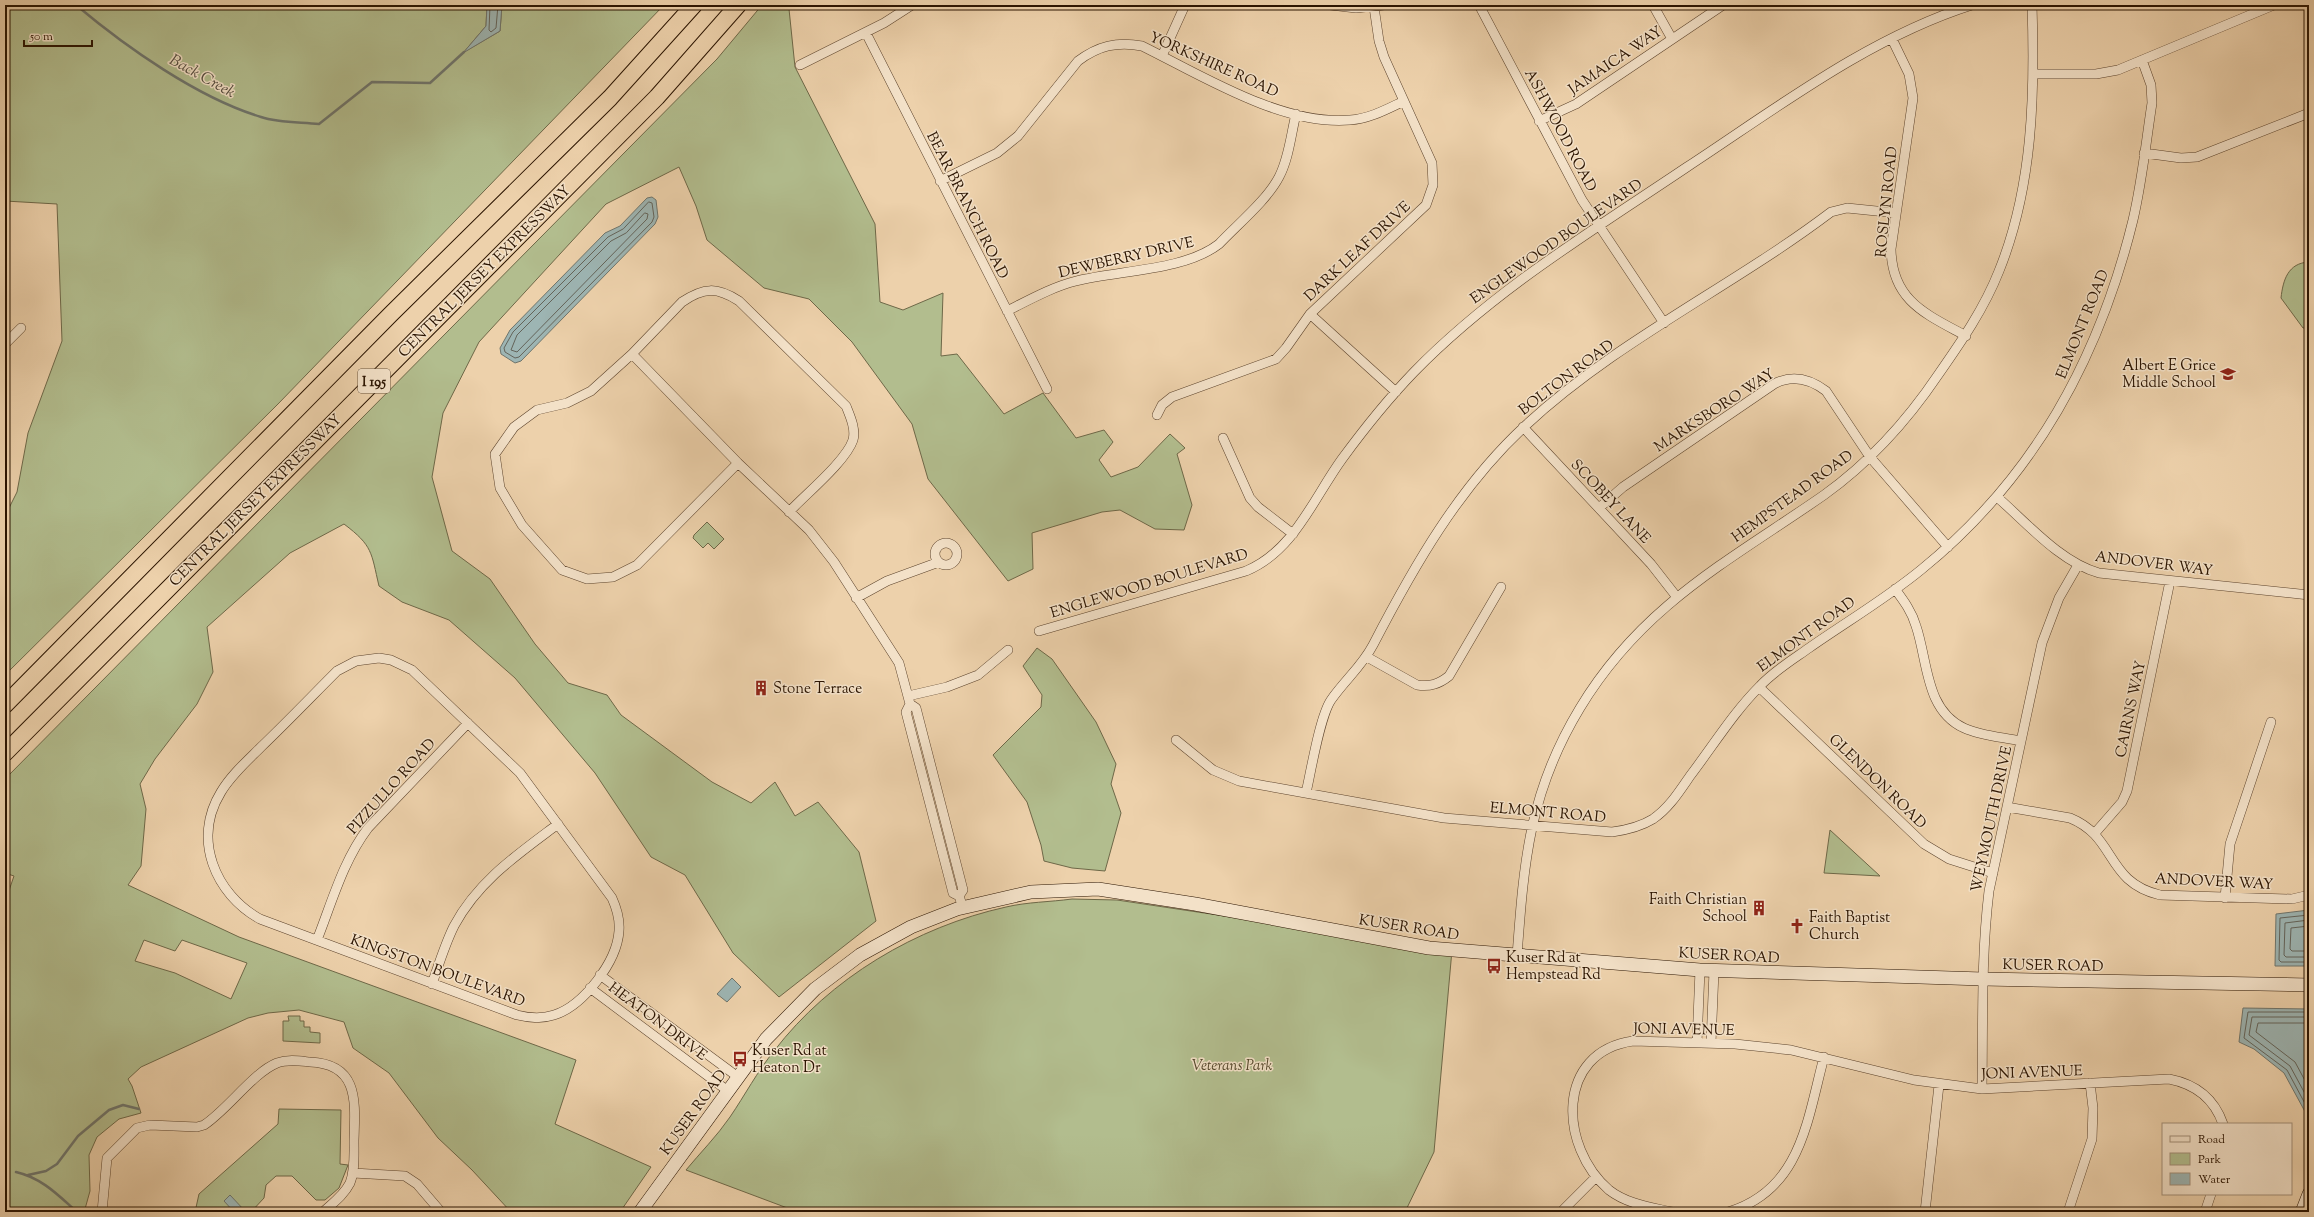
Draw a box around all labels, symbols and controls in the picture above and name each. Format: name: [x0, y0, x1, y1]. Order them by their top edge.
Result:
scale bar: [24, 22, 92, 48]
street label: JAMAICA WAY: [1564, 22, 1667, 101]
street label: YORKSHIRE ROAD: [1145, 27, 1282, 103]
text: 50 m: [29, 28, 53, 46]
water label: Back Creek: [165, 50, 239, 105]
street label: ASHWOOD ROAD: [1518, 66, 1601, 196]
street label: BEAR BRANCH ROAD: [920, 128, 1013, 283]
street label: ROSLYN ROAD: [1871, 145, 1904, 259]
street label: ENGLEWOOD BOULEVARD: [1467, 175, 1647, 310]
street label: CENTRAL JERSEY EXPRESSWAY: [394, 181, 576, 363]
street label: DARK LEAF DRIVE: [1300, 197, 1416, 307]
street label: DEWBERRY DRIVE: [1057, 233, 1196, 284]
street label: ELMONT ROAD: [2052, 267, 2115, 382]
street label: BOLTON ROAD: [1515, 335, 1619, 421]
place label: Albert E Grice Middle School: [2122, 356, 2216, 394]
street label: MARKSBORO WAY: [1650, 364, 1780, 458]
school or university icon: Albert E Grice Middle School: [2219, 365, 2237, 383]
road number: I 195: [358, 369, 390, 393]
street label: CENTRAL JERSEY EXPRESSWAY: [165, 410, 347, 592]
street label: HEMPSTEAD ROAD: [1728, 446, 1858, 548]
street label: SCOBEY LANE: [1565, 455, 1655, 549]
street label: ENGLEWOOD BOULEVARD: [1048, 544, 1251, 625]
street label: ANDOVER WAY: [2094, 547, 2214, 582]
street label: ELMONT ROAD: [1754, 592, 1860, 678]
street label: CAIRNS WAY: [2111, 659, 2152, 760]
building icon: Stone Terrace: [752, 679, 770, 697]
place label: Stone Terrace: [773, 679, 862, 700]
street label: GLENDON ROAD: [1823, 730, 1931, 834]
street label: PIZZULLO ROAD: [343, 734, 441, 840]
street label: WEYMOUTH DRIVE: [1967, 744, 2018, 895]
street label: ELMONT ROAD: [1489, 798, 1607, 829]
street label: ANDOVER WAY: [2154, 869, 2274, 896]
place label: Faith Christian School: [1649, 890, 1747, 928]
building icon: Faith Christian School: [1750, 899, 1768, 917]
place label: Faith Baptist Church: [1809, 908, 1890, 946]
street label: KUSER ROAD: [1357, 910, 1460, 947]
church icon: Faith Baptist Church: [1788, 917, 1806, 935]
street label: KINGSTON BOULEVARD: [347, 930, 528, 1013]
street label: KUSER ROAD: [1678, 943, 1780, 970]
place label: Kuser Rd at Hempstead Rd: [1506, 948, 1601, 986]
street label: KUSER ROAD: [2002, 955, 2104, 978]
bus stop icon: Kuser Rd at Hempstead Rd: [1485, 957, 1503, 975]
street label: HEATON DRIVE: [603, 978, 711, 1066]
street label: JONI AVENUE: [1632, 1019, 1735, 1042]
place label: Kuser Rd at Heaton Dr: [752, 1041, 827, 1079]
bus stop icon: Kuser Rd at Heaton Dr: [731, 1050, 749, 1068]
park label: Veterans Park: [1192, 1056, 1272, 1077]
street label: JONI AVENUE: [1980, 1061, 2083, 1086]
street label: KUSER ROAD: [656, 1066, 733, 1160]
legend: [2162, 1123, 2292, 1195]
text: Road: [2198, 1131, 2225, 1149]
text: Park: [2198, 1151, 2221, 1169]
text: Water: [2198, 1171, 2231, 1189]

